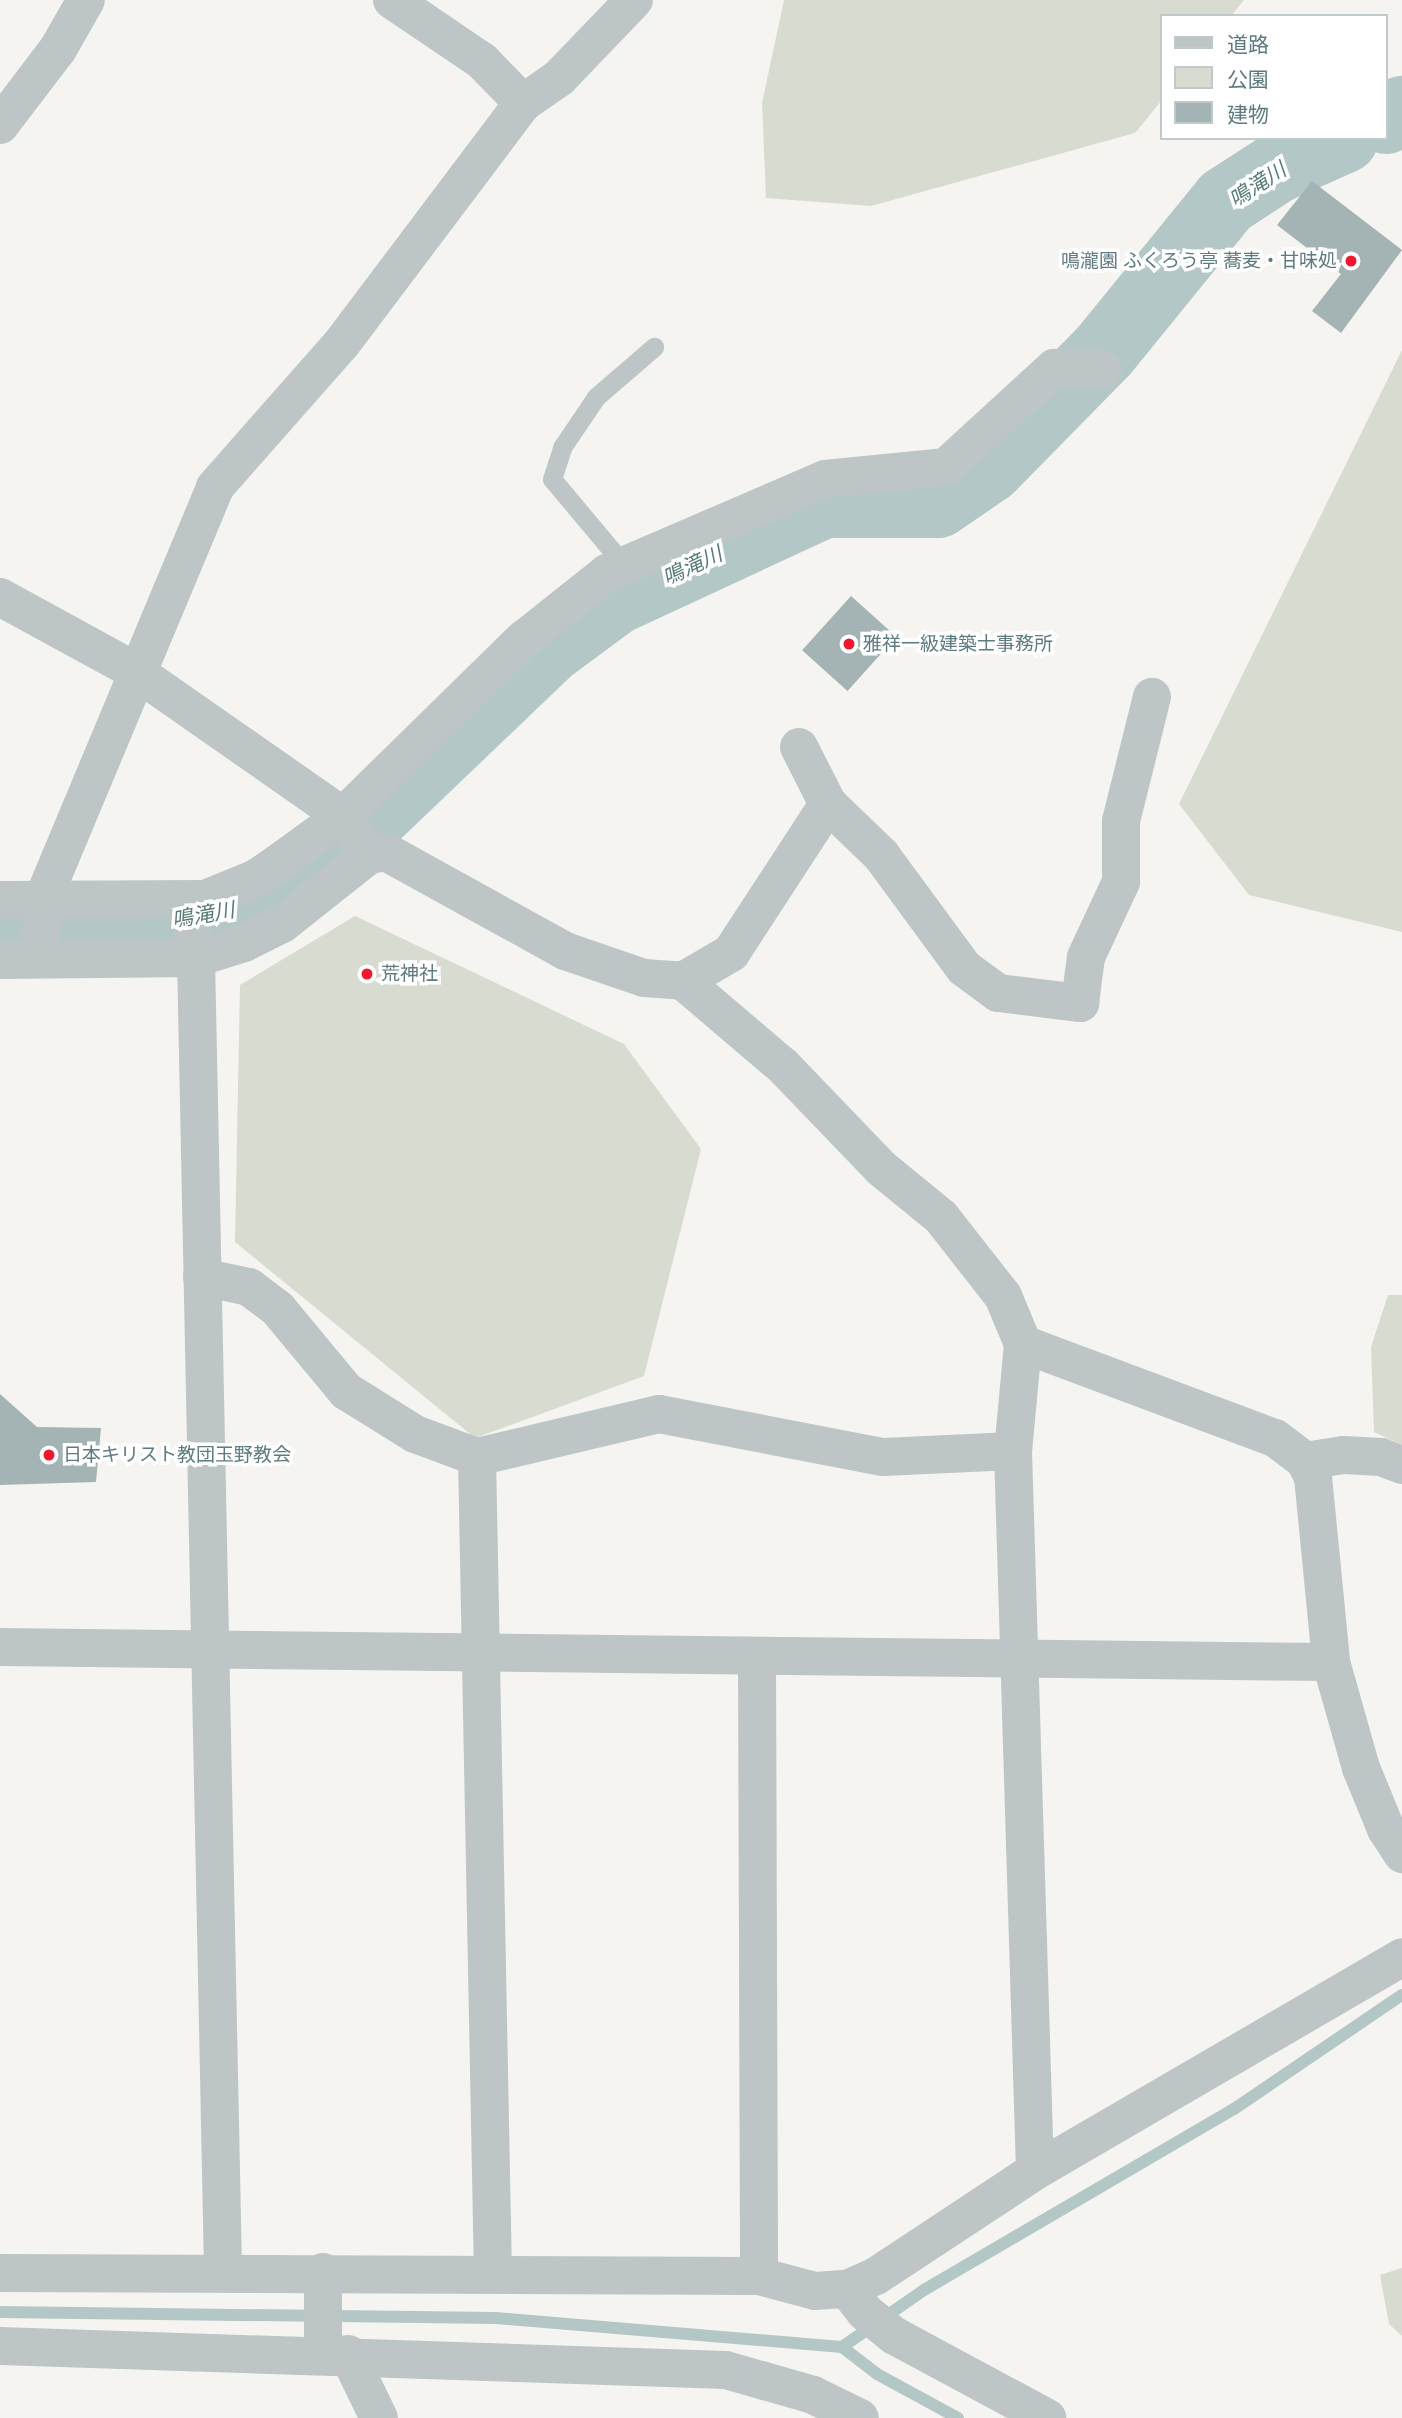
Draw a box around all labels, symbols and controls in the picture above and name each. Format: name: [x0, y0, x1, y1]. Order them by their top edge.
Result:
legend: [1160, 14, 1388, 140]
text: 道路: [1227, 31, 1269, 57]
text: 公園: [1227, 66, 1269, 92]
text: 建物: [1227, 101, 1269, 127]
water label: 鳴滝川: [1224, 156, 1290, 212]
place label: 鳴瀧園 ふくろう亭 蕎麦・甘味処: [1061, 250, 1337, 272]
marker: 鳴瀧園 ふくろう亭 蕎麦・甘味処: [1343, 253, 1359, 269]
water label: 鳴滝川: [658, 540, 726, 590]
place label: 雅祥一級建築士事務所: [863, 633, 1053, 655]
marker: 雅祥一級建築士事務所: [841, 636, 857, 652]
water label: 鳴滝川: [170, 896, 236, 932]
place label: 荒神社: [381, 963, 438, 985]
marker: 荒神社: [359, 966, 375, 982]
place label: 日本キリスト教団玉野教会: [63, 1444, 291, 1466]
marker: 日本キリスト教団玉野教会: [41, 1447, 57, 1463]

